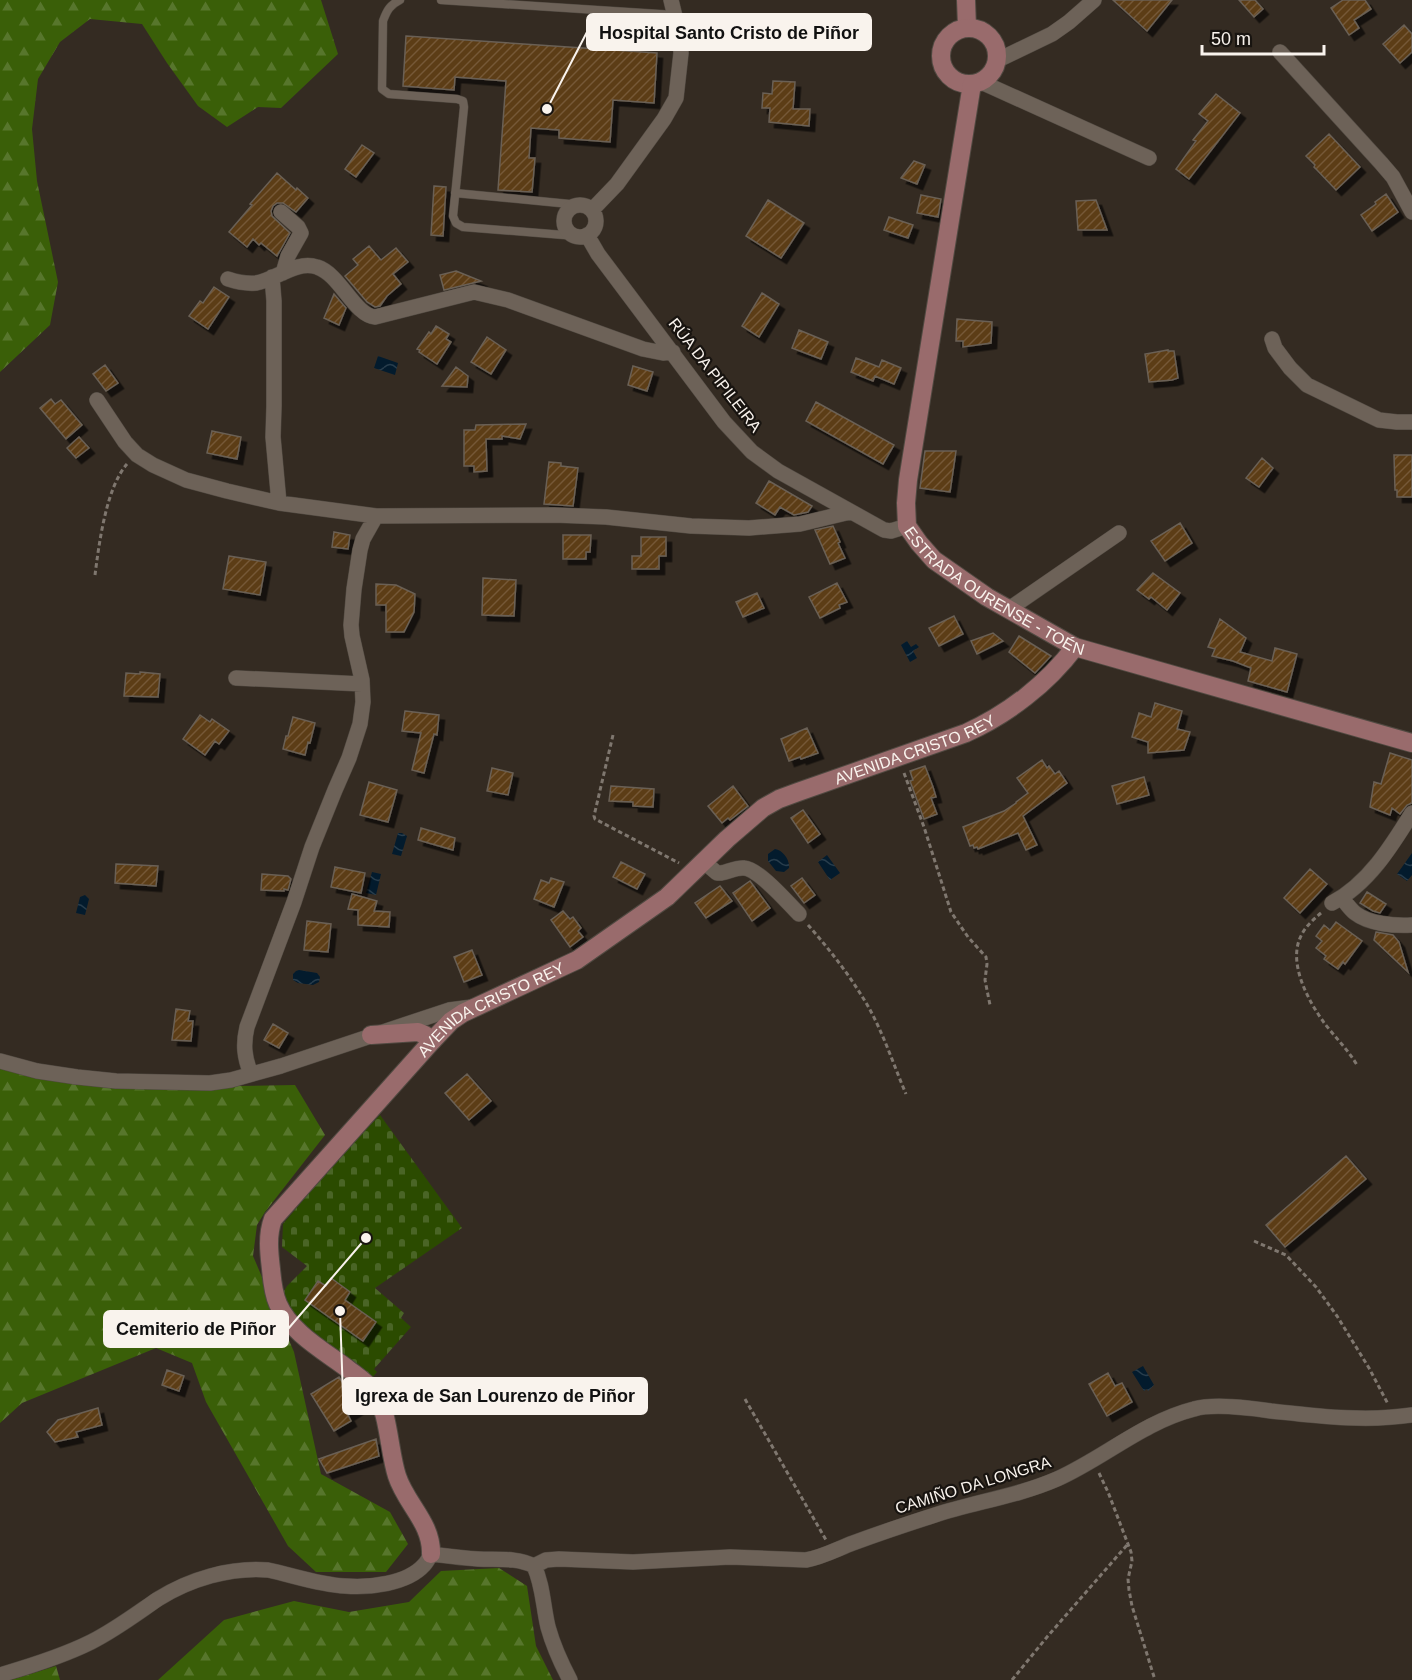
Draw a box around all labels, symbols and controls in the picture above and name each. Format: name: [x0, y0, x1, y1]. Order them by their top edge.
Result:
callout: Hospital Santo Cristo de Piñor: [587, 14, 871, 50]
scale bar: [1202, 18, 1324, 56]
text: Hospital Santo Cristo de Piñor: [599, 23, 859, 43]
text: 50 m: [1211, 29, 1251, 49]
street label: RÚA DA PIPILEIRA: [665, 314, 766, 435]
street label: ESTRADA OURENSE - TOÉN: [902, 523, 1087, 658]
street label: AVENIDA CRISTO REY: [832, 711, 998, 787]
street label: AVENIDA CRISTO REY: [414, 959, 567, 1060]
callout: Cemiterio de Piñor: [104, 1311, 288, 1347]
text: Cemiterio de Piñor: [116, 1319, 276, 1339]
callout: Igrexa de San Lourenzo de Piñor: [343, 1378, 647, 1414]
text: Igrexa de San Lourenzo de Piñor: [355, 1386, 635, 1406]
street label: CAMIÑO DA LONGRA: [893, 1451, 1053, 1517]

